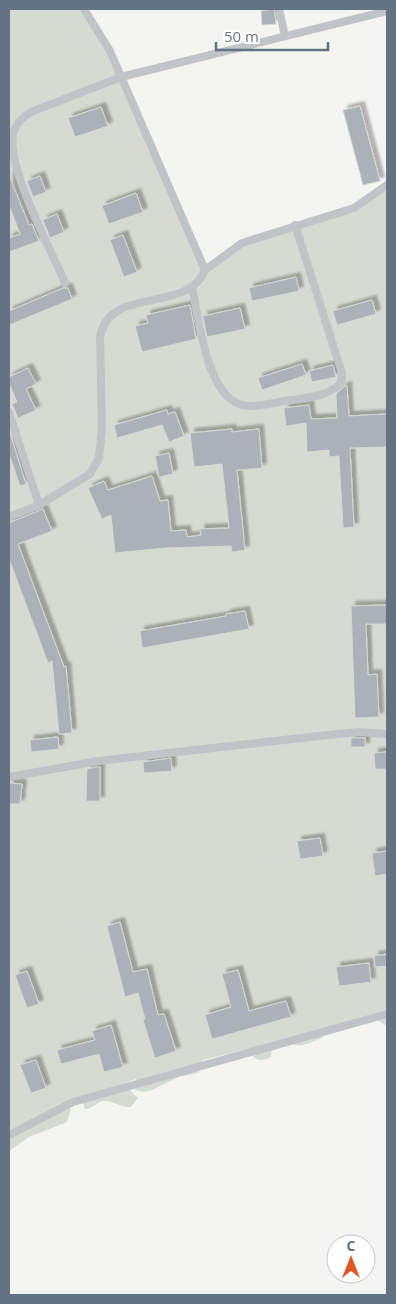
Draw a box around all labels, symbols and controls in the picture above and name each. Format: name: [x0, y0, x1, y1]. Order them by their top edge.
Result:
scale bar: [216, 20, 328, 52]
text: 50 m: [224, 26, 259, 46]
north arrow: [326, 1234, 376, 1284]
text: С: [347, 1236, 356, 1255]

